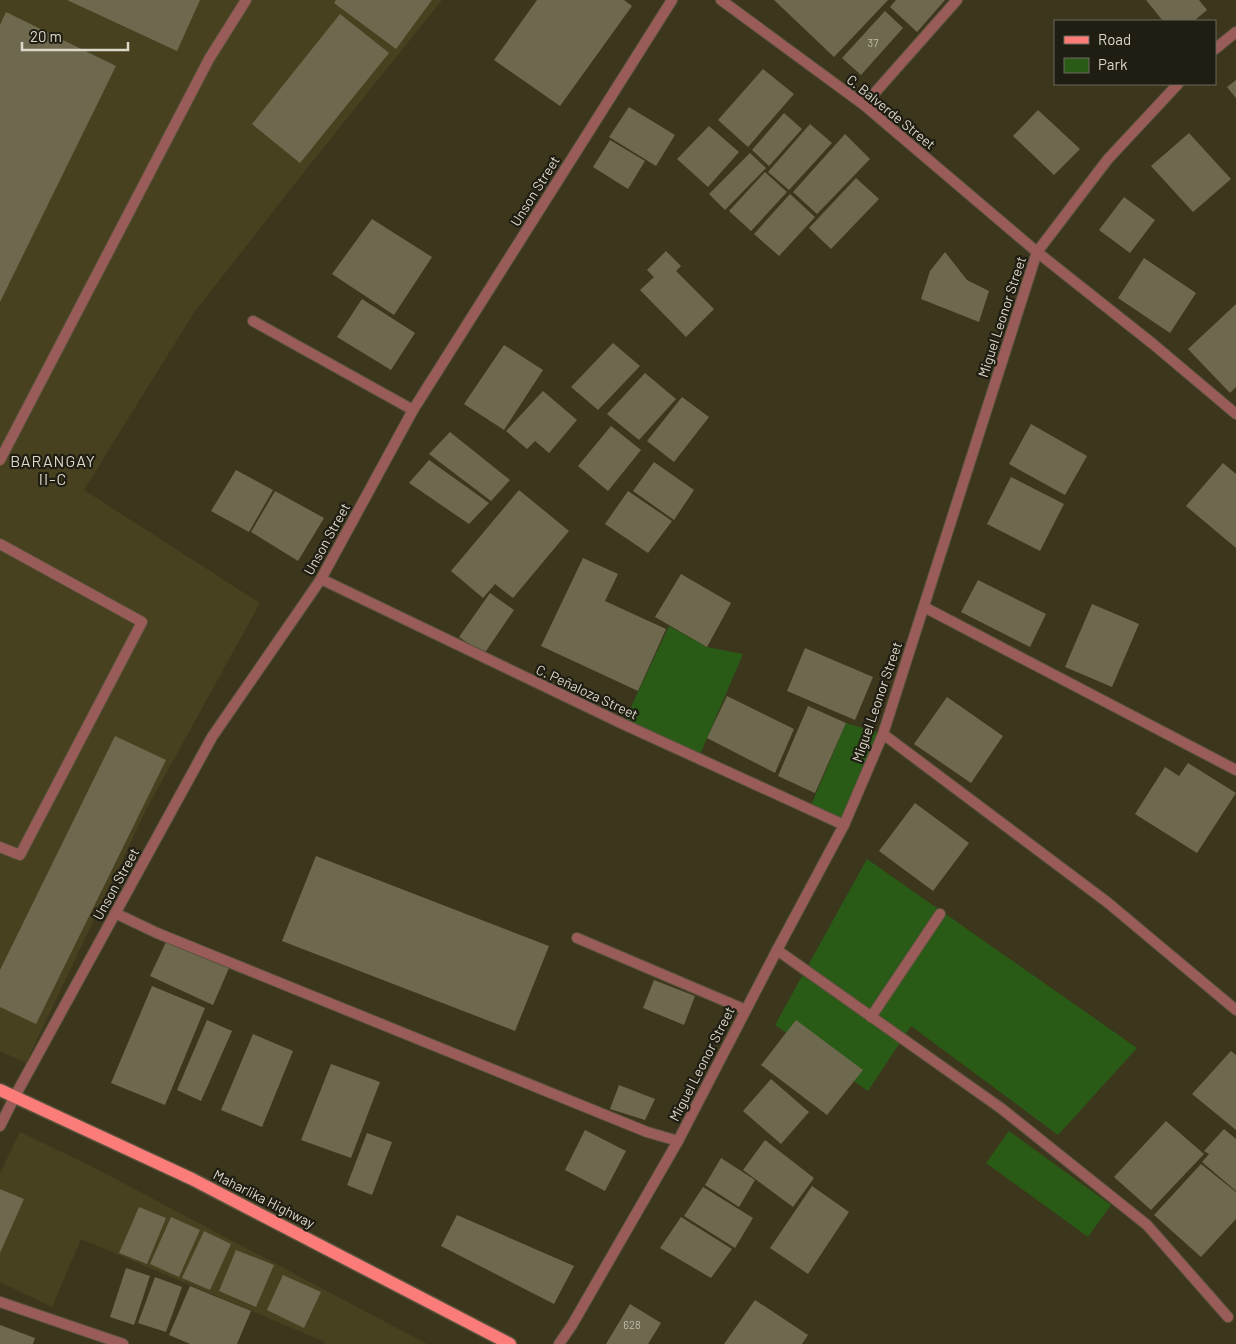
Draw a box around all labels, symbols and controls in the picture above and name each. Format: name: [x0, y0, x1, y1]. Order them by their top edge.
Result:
scale bar: [22, 20, 129, 52]
legend: [1054, 20, 1216, 85]
text: 20 m: [30, 27, 62, 45]
text: Road: [1098, 30, 1131, 48]
house number: 37: [868, 36, 878, 49]
text: Park: [1098, 55, 1128, 73]
street label: C. Balverde Street: [844, 71, 939, 153]
street label: Unson Street: [506, 152, 563, 229]
street label: Miguel Leonor Street: [974, 254, 1029, 380]
district label: BARANGAY II-C: [10, 451, 96, 488]
street label: Unson Street: [300, 500, 353, 578]
street label: Miguel Leonor Street: [848, 639, 905, 764]
street label: C. Peñaloza Street: [534, 660, 641, 723]
street label: Unson Street: [89, 845, 142, 923]
street label: Miguel Leonor Street: [665, 1004, 738, 1124]
street label: Maharlika Highway: [211, 1166, 318, 1232]
house number: 628: [623, 1318, 641, 1331]

